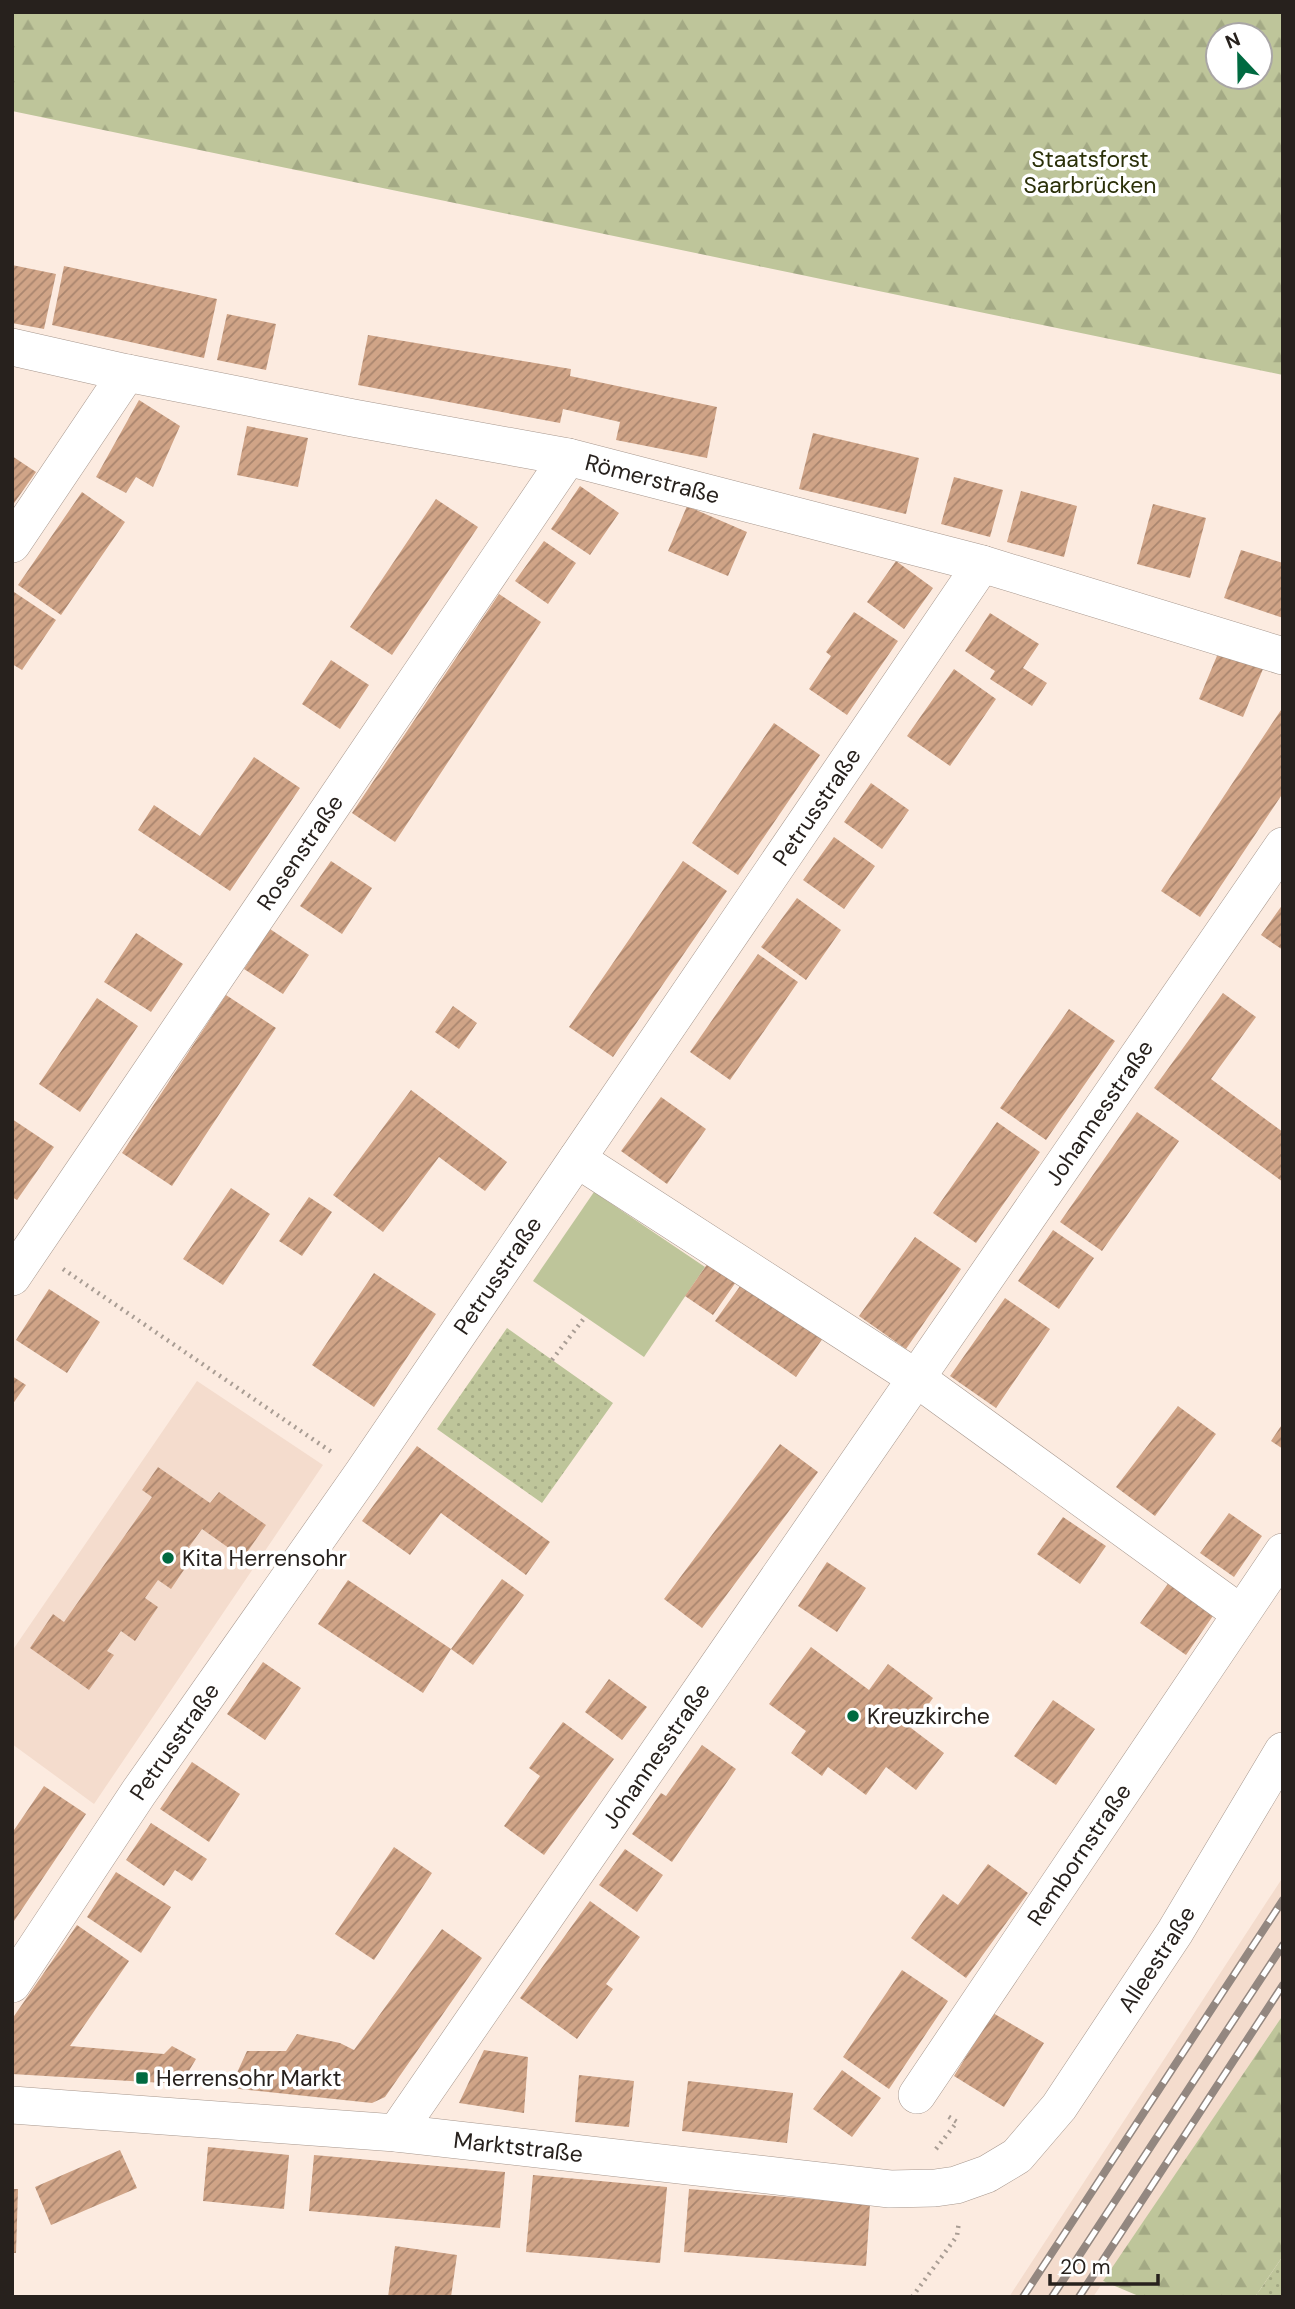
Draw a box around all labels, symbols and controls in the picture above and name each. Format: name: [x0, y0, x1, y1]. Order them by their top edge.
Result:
north arrow: [1204, 21, 1274, 91]
text: N: [1222, 27, 1244, 55]
park label: Staatsforst Saarbrücken: [1023, 144, 1157, 200]
street label: Römerstraße: [582, 447, 723, 511]
street label: Petrusstraße: [766, 742, 868, 872]
street label: Rosenstraße: [250, 789, 350, 916]
street label: Johannesstraße: [1038, 1034, 1160, 1192]
street label: Petrusstraße: [447, 1210, 548, 1340]
place label: Kita Herrensohr: [182, 1543, 347, 1573]
marker: Kita Herrensohr: [160, 1550, 176, 1566]
street label: Petrusstraße: [123, 1677, 226, 1806]
street label: Johannesstraße: [595, 1677, 717, 1835]
place label: Kreuzkirche: [867, 1701, 990, 1731]
marker: Kreuzkirche: [845, 1708, 861, 1724]
street label: Rembornstraße: [1020, 1778, 1138, 1931]
street label: Alleestraße: [1111, 1901, 1202, 2018]
place label: Herrensohr Markt: [156, 2063, 342, 2093]
marker: Herrensohr Markt: [134, 2070, 150, 2086]
street label: Marktstraße: [452, 2125, 585, 2169]
scale bar: [1050, 2242, 1158, 2286]
text: 20 m: [1060, 2253, 1111, 2281]

